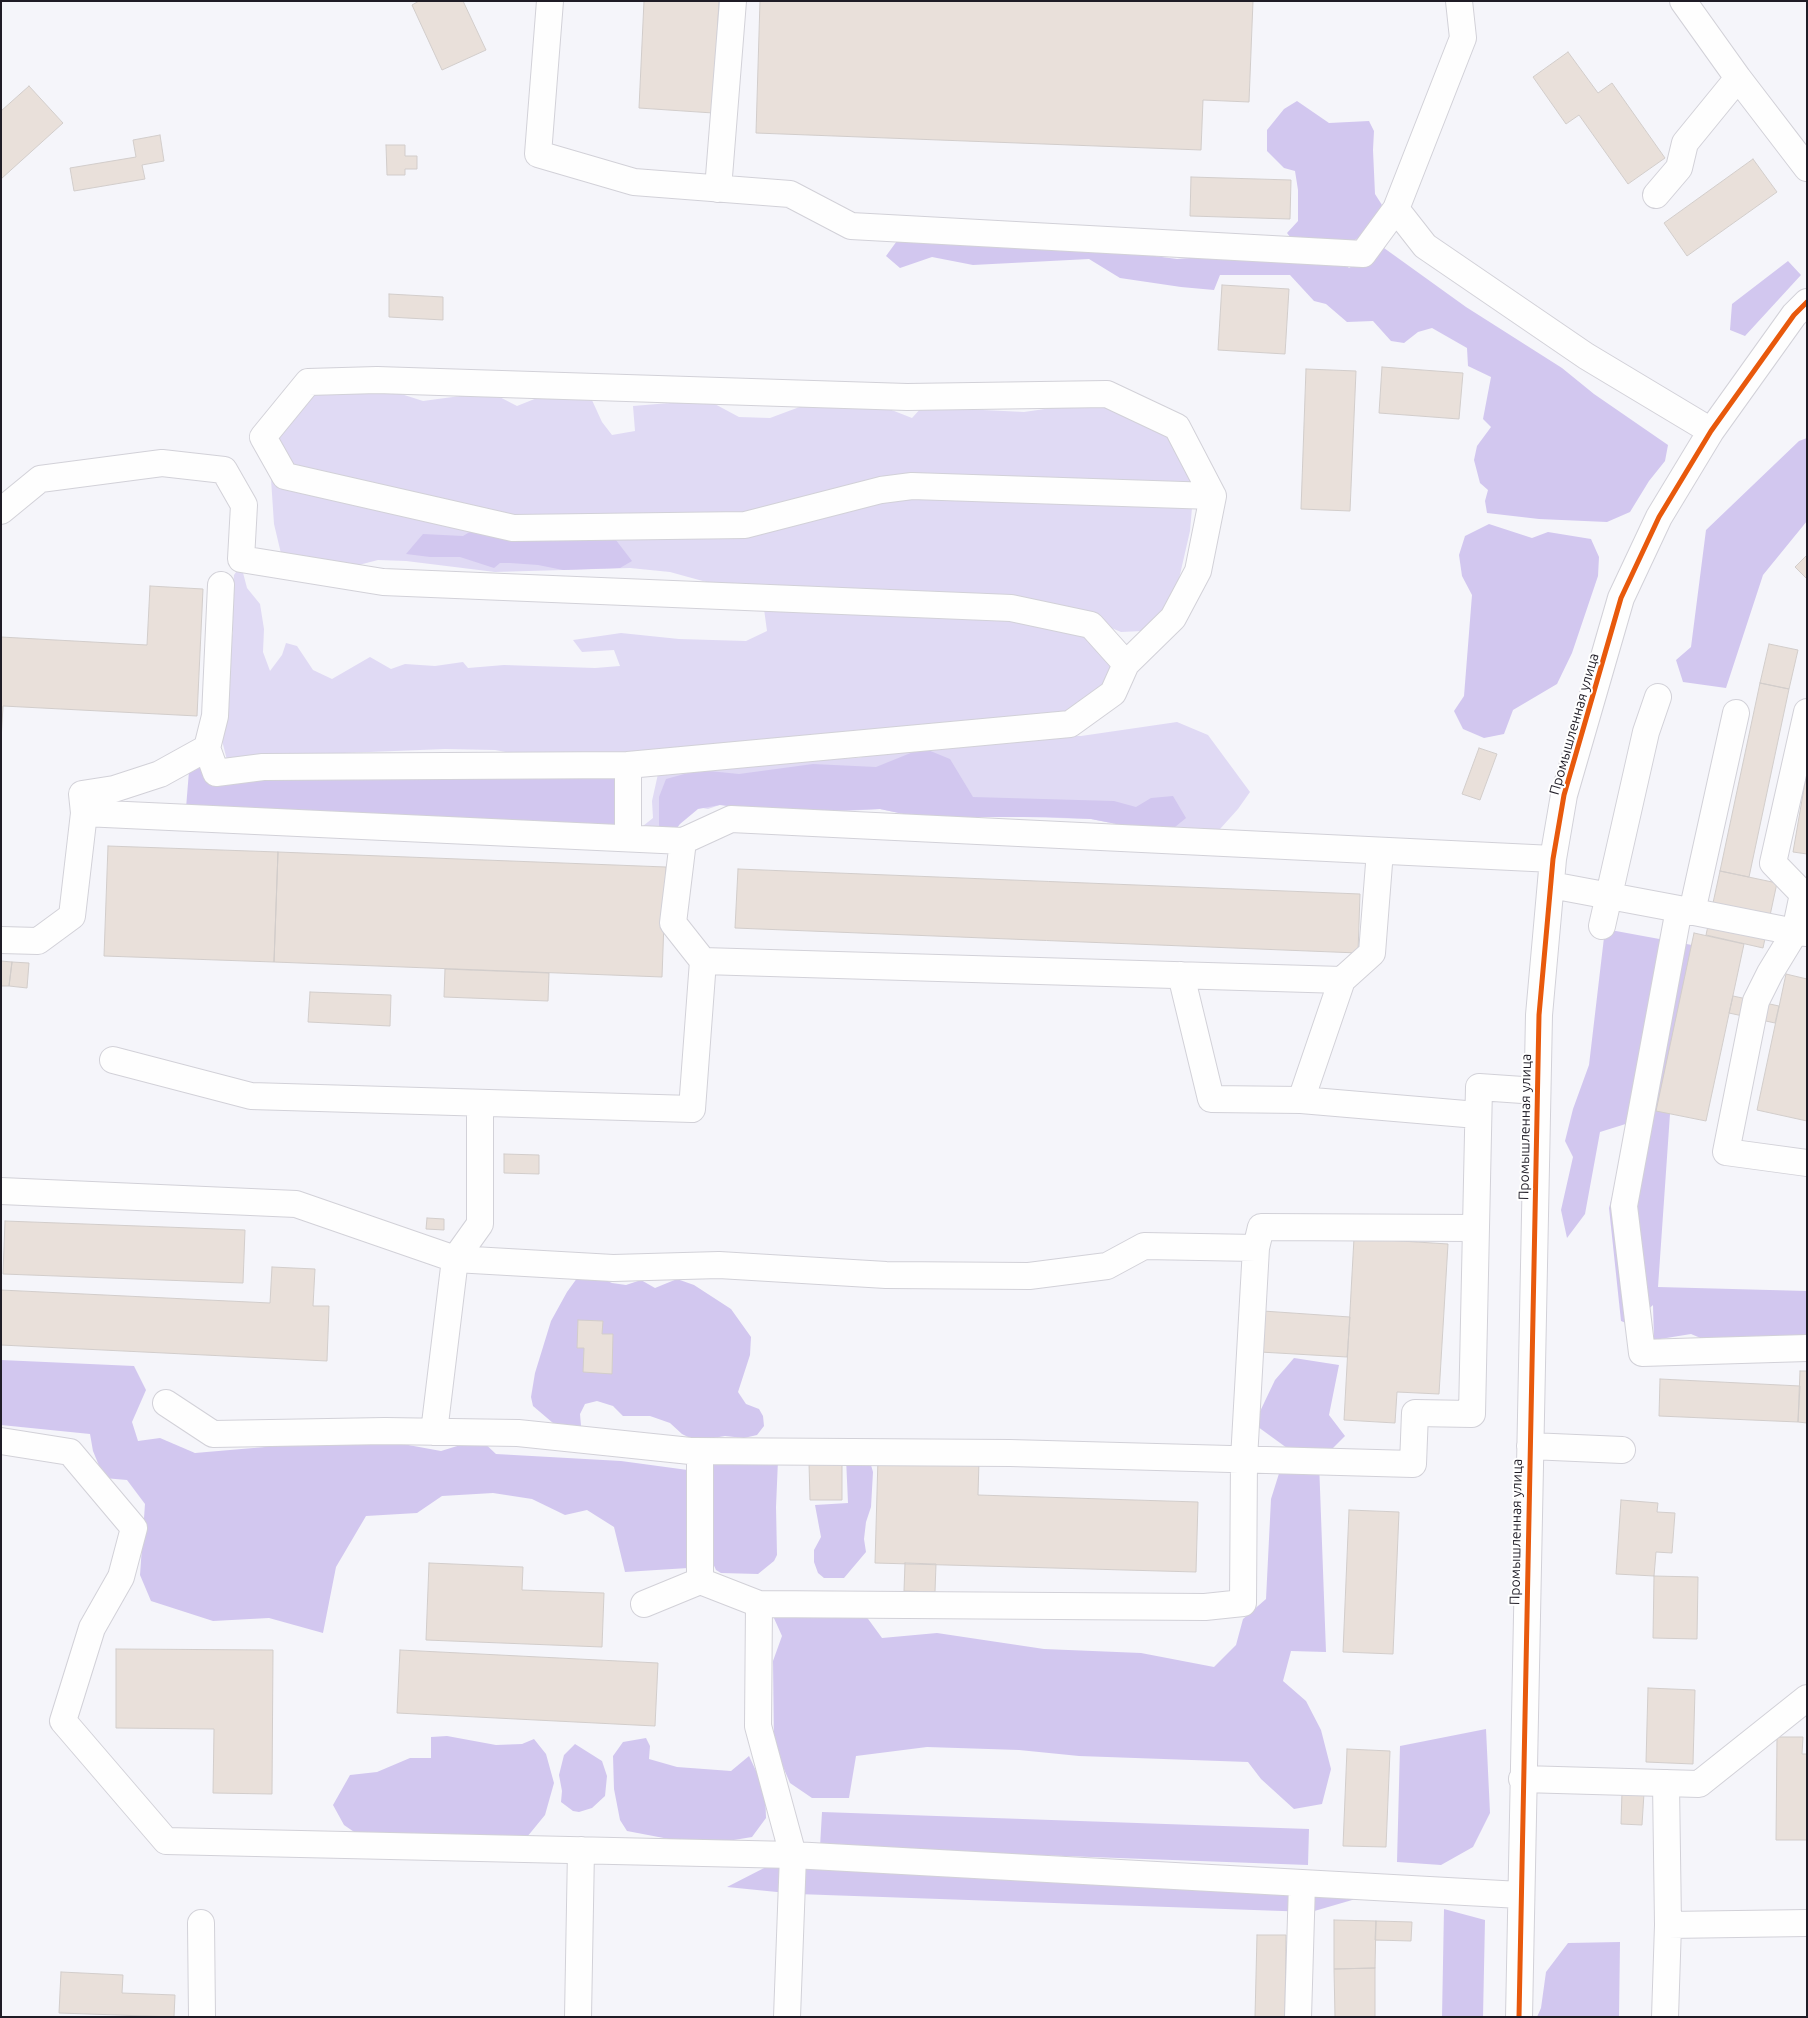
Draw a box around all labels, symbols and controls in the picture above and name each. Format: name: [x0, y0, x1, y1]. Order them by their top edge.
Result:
street label: Промышленная улица: [1546, 651, 1602, 797]
street label: Промышленная улица: [1515, 1054, 1535, 1200]
street label: Промышленная улица: [1506, 1459, 1526, 1605]

